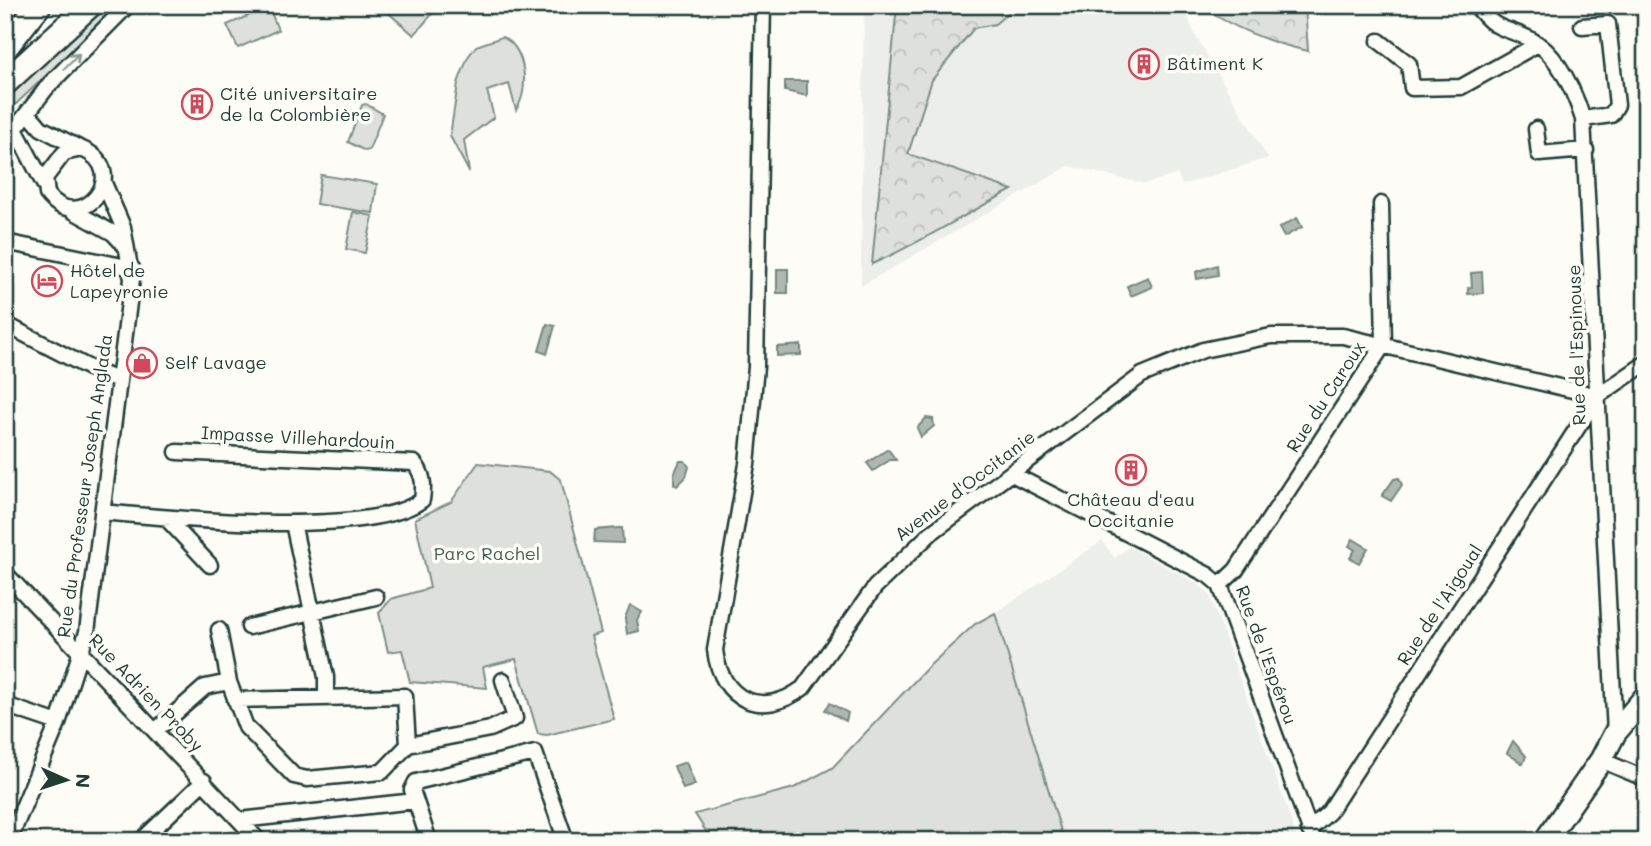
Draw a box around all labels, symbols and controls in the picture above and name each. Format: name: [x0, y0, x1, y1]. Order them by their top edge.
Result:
building icon: Bâtiment K: [1127, 47, 1161, 81]
place label: Bâtiment K: [1167, 51, 1263, 75]
one-way arrow: [64, 53, 81, 70]
place label: Cité universitaire de la Colombière: [220, 81, 377, 126]
building icon: Cité universitaire de la Colombière: [180, 87, 214, 121]
place label: Hôtel de Lapeyronie: [70, 258, 169, 303]
hotel icon: Hôtel de Lapeyronie: [30, 264, 64, 298]
street label: Rue de l'Espinouse: [1561, 264, 1591, 426]
street label: Rue du Professeur Joseph Anglada: [51, 333, 117, 639]
street label: Rue du Caroux: [1280, 336, 1370, 457]
shop icon: Self Lavage: [125, 346, 159, 380]
place label: Self Lavage: [165, 350, 267, 374]
street label: Impasse Villehardouin: [201, 420, 396, 454]
street label: Avenue d'Occitanie: [889, 424, 1040, 546]
building icon: Château d'eau Occitanie: [1114, 453, 1148, 487]
place label: Château d'eau Occitanie: [1067, 487, 1195, 532]
street label: Rue de l'Aigoual: [1391, 539, 1487, 670]
park label: Parc Rachel: [434, 541, 540, 565]
street label: Rue de l'Espérou: [1231, 582, 1303, 727]
street label: Rue Adrien Proby: [84, 628, 209, 756]
north arrow: [32, 744, 102, 814]
text: N: [71, 773, 96, 789]

